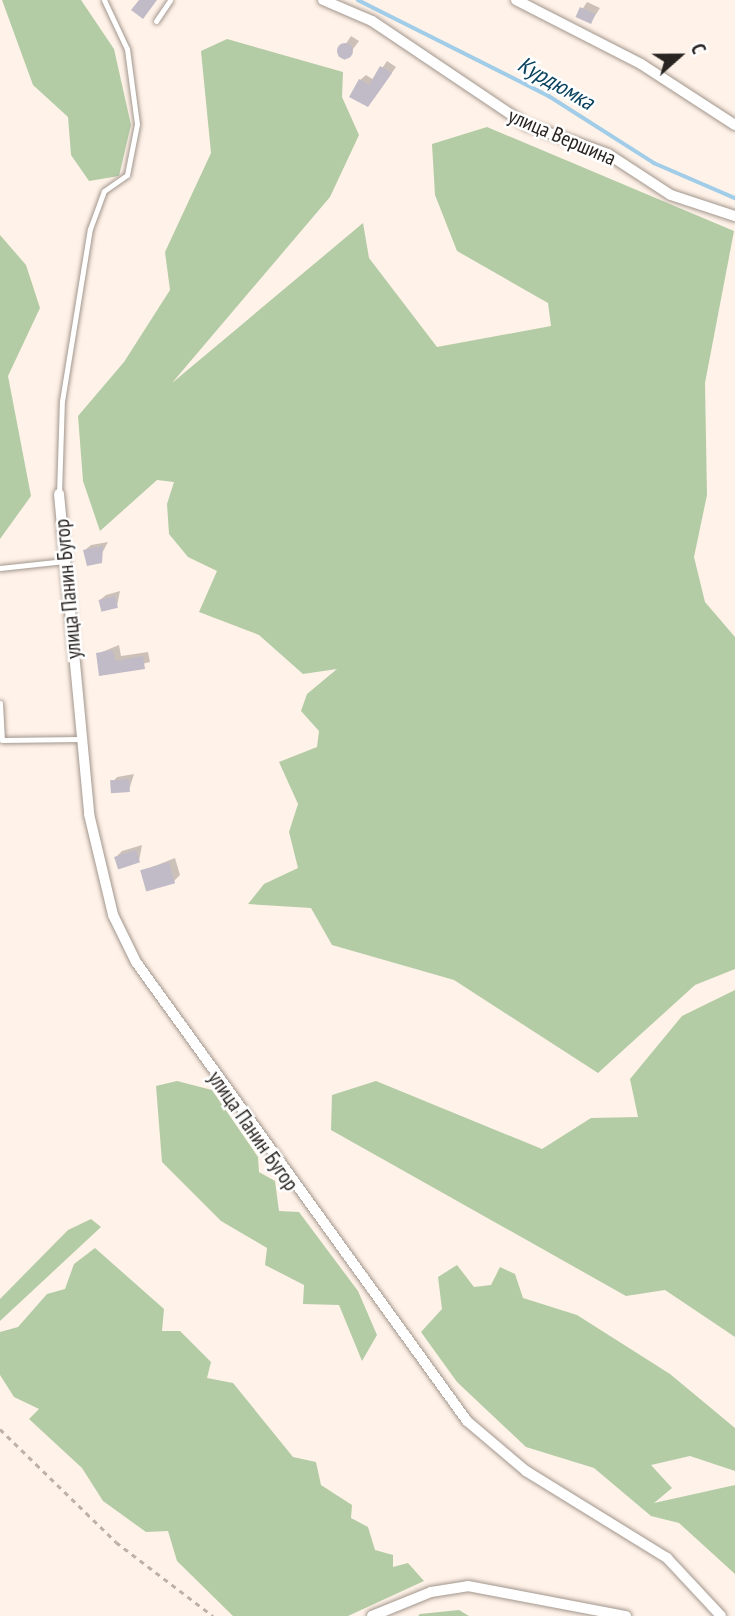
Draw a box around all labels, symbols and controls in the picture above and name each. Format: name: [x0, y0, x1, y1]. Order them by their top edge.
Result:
north arrow: [644, 21, 714, 91]
text: С: [686, 40, 711, 57]
water label: Курдюмка: [513, 50, 599, 116]
street label: улица Вершина: [504, 103, 620, 171]
street label: улица Панин Бугор: [49, 518, 87, 660]
street label: улица Панин Бугор: [202, 1066, 304, 1196]

